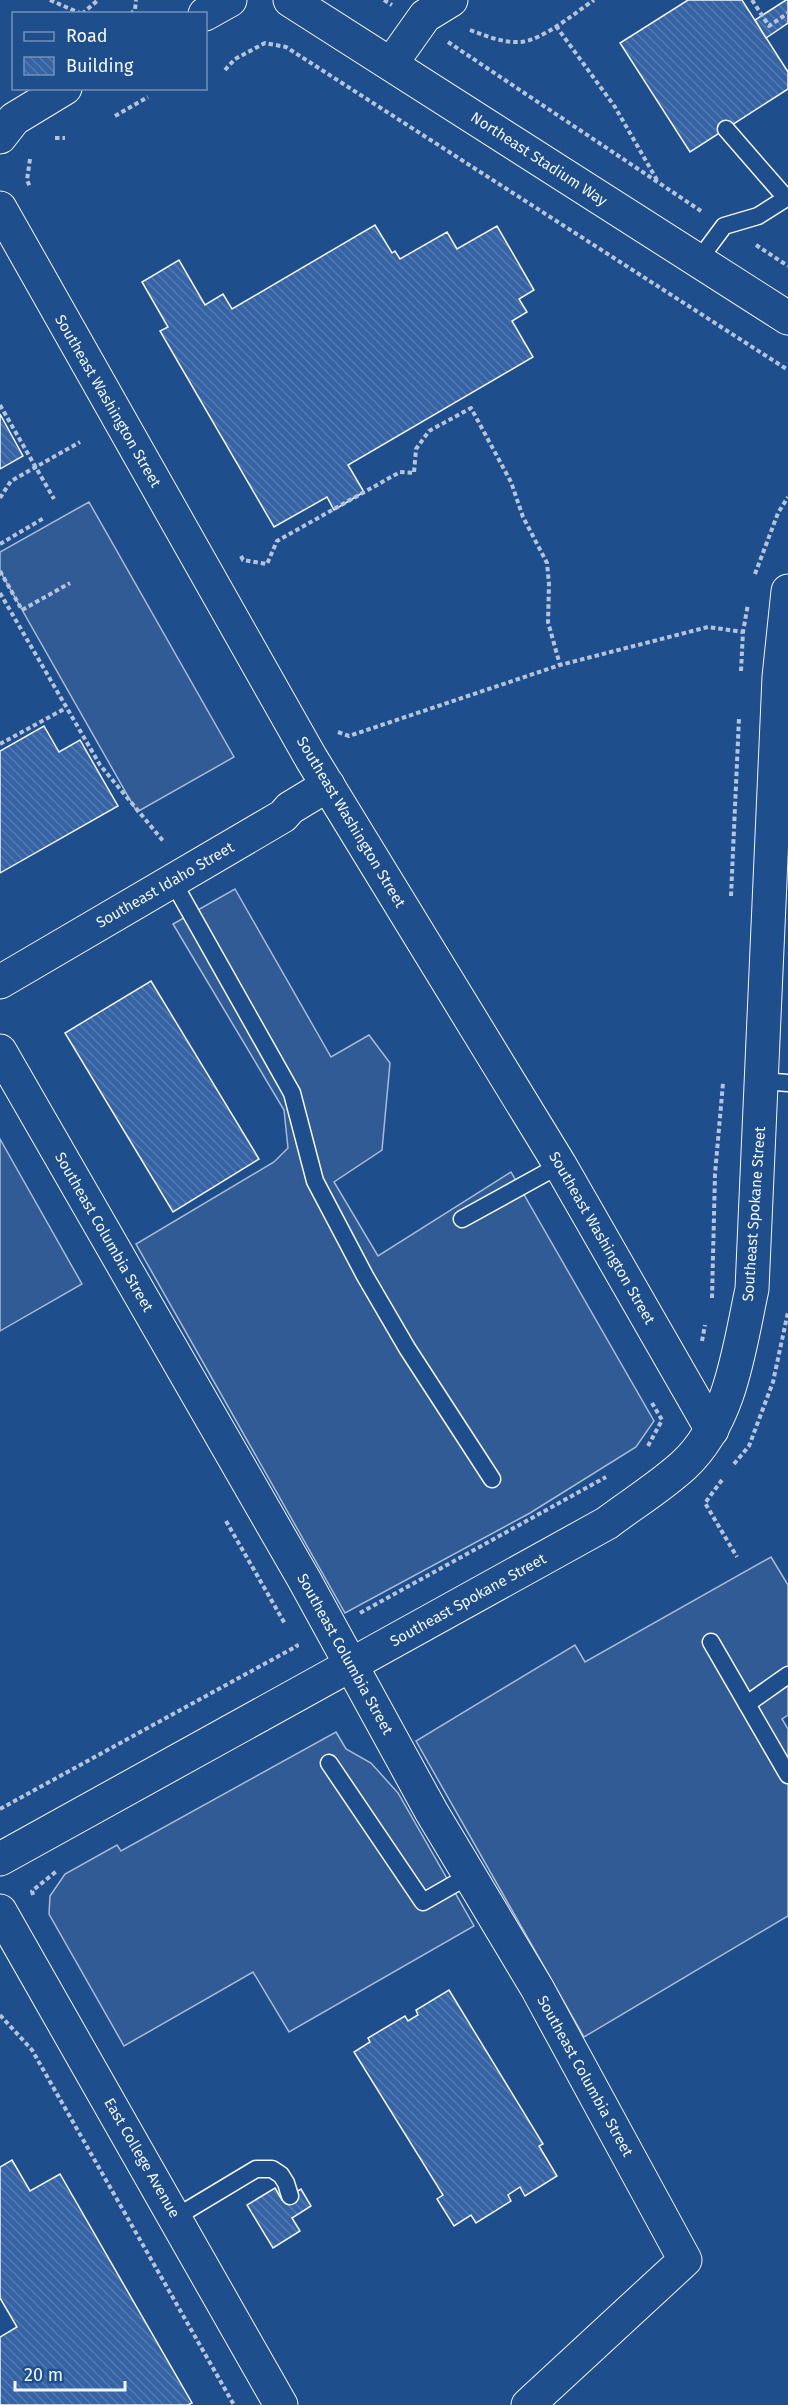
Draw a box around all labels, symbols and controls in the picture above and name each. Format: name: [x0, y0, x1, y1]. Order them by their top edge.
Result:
legend: [12, 12, 207, 90]
text: Road: [66, 25, 108, 47]
text: Building: [66, 55, 134, 77]
street label: Northeast Stadium Way: [467, 108, 611, 210]
street label: Southeast Washington Street: [51, 312, 165, 491]
street label: Southeast Washington Street: [293, 733, 410, 911]
street label: Southeast Idaho Street: [93, 838, 238, 932]
street label: Southeast Spokane Street: [739, 1125, 769, 1302]
street label: Southeast Columbia Street: [51, 1149, 157, 1315]
street label: Southeast Washington Street: [545, 1149, 659, 1328]
street label: Southeast Spokane Street: [387, 1549, 550, 1650]
street label: Southeast Columbia Street: [293, 1570, 397, 1738]
street label: Southeast Columbia Street: [533, 1992, 637, 2160]
street label: East College Avenue: [100, 2095, 184, 2221]
scale bar: [15, 2354, 124, 2392]
text: 20 m: [24, 2364, 63, 2386]

